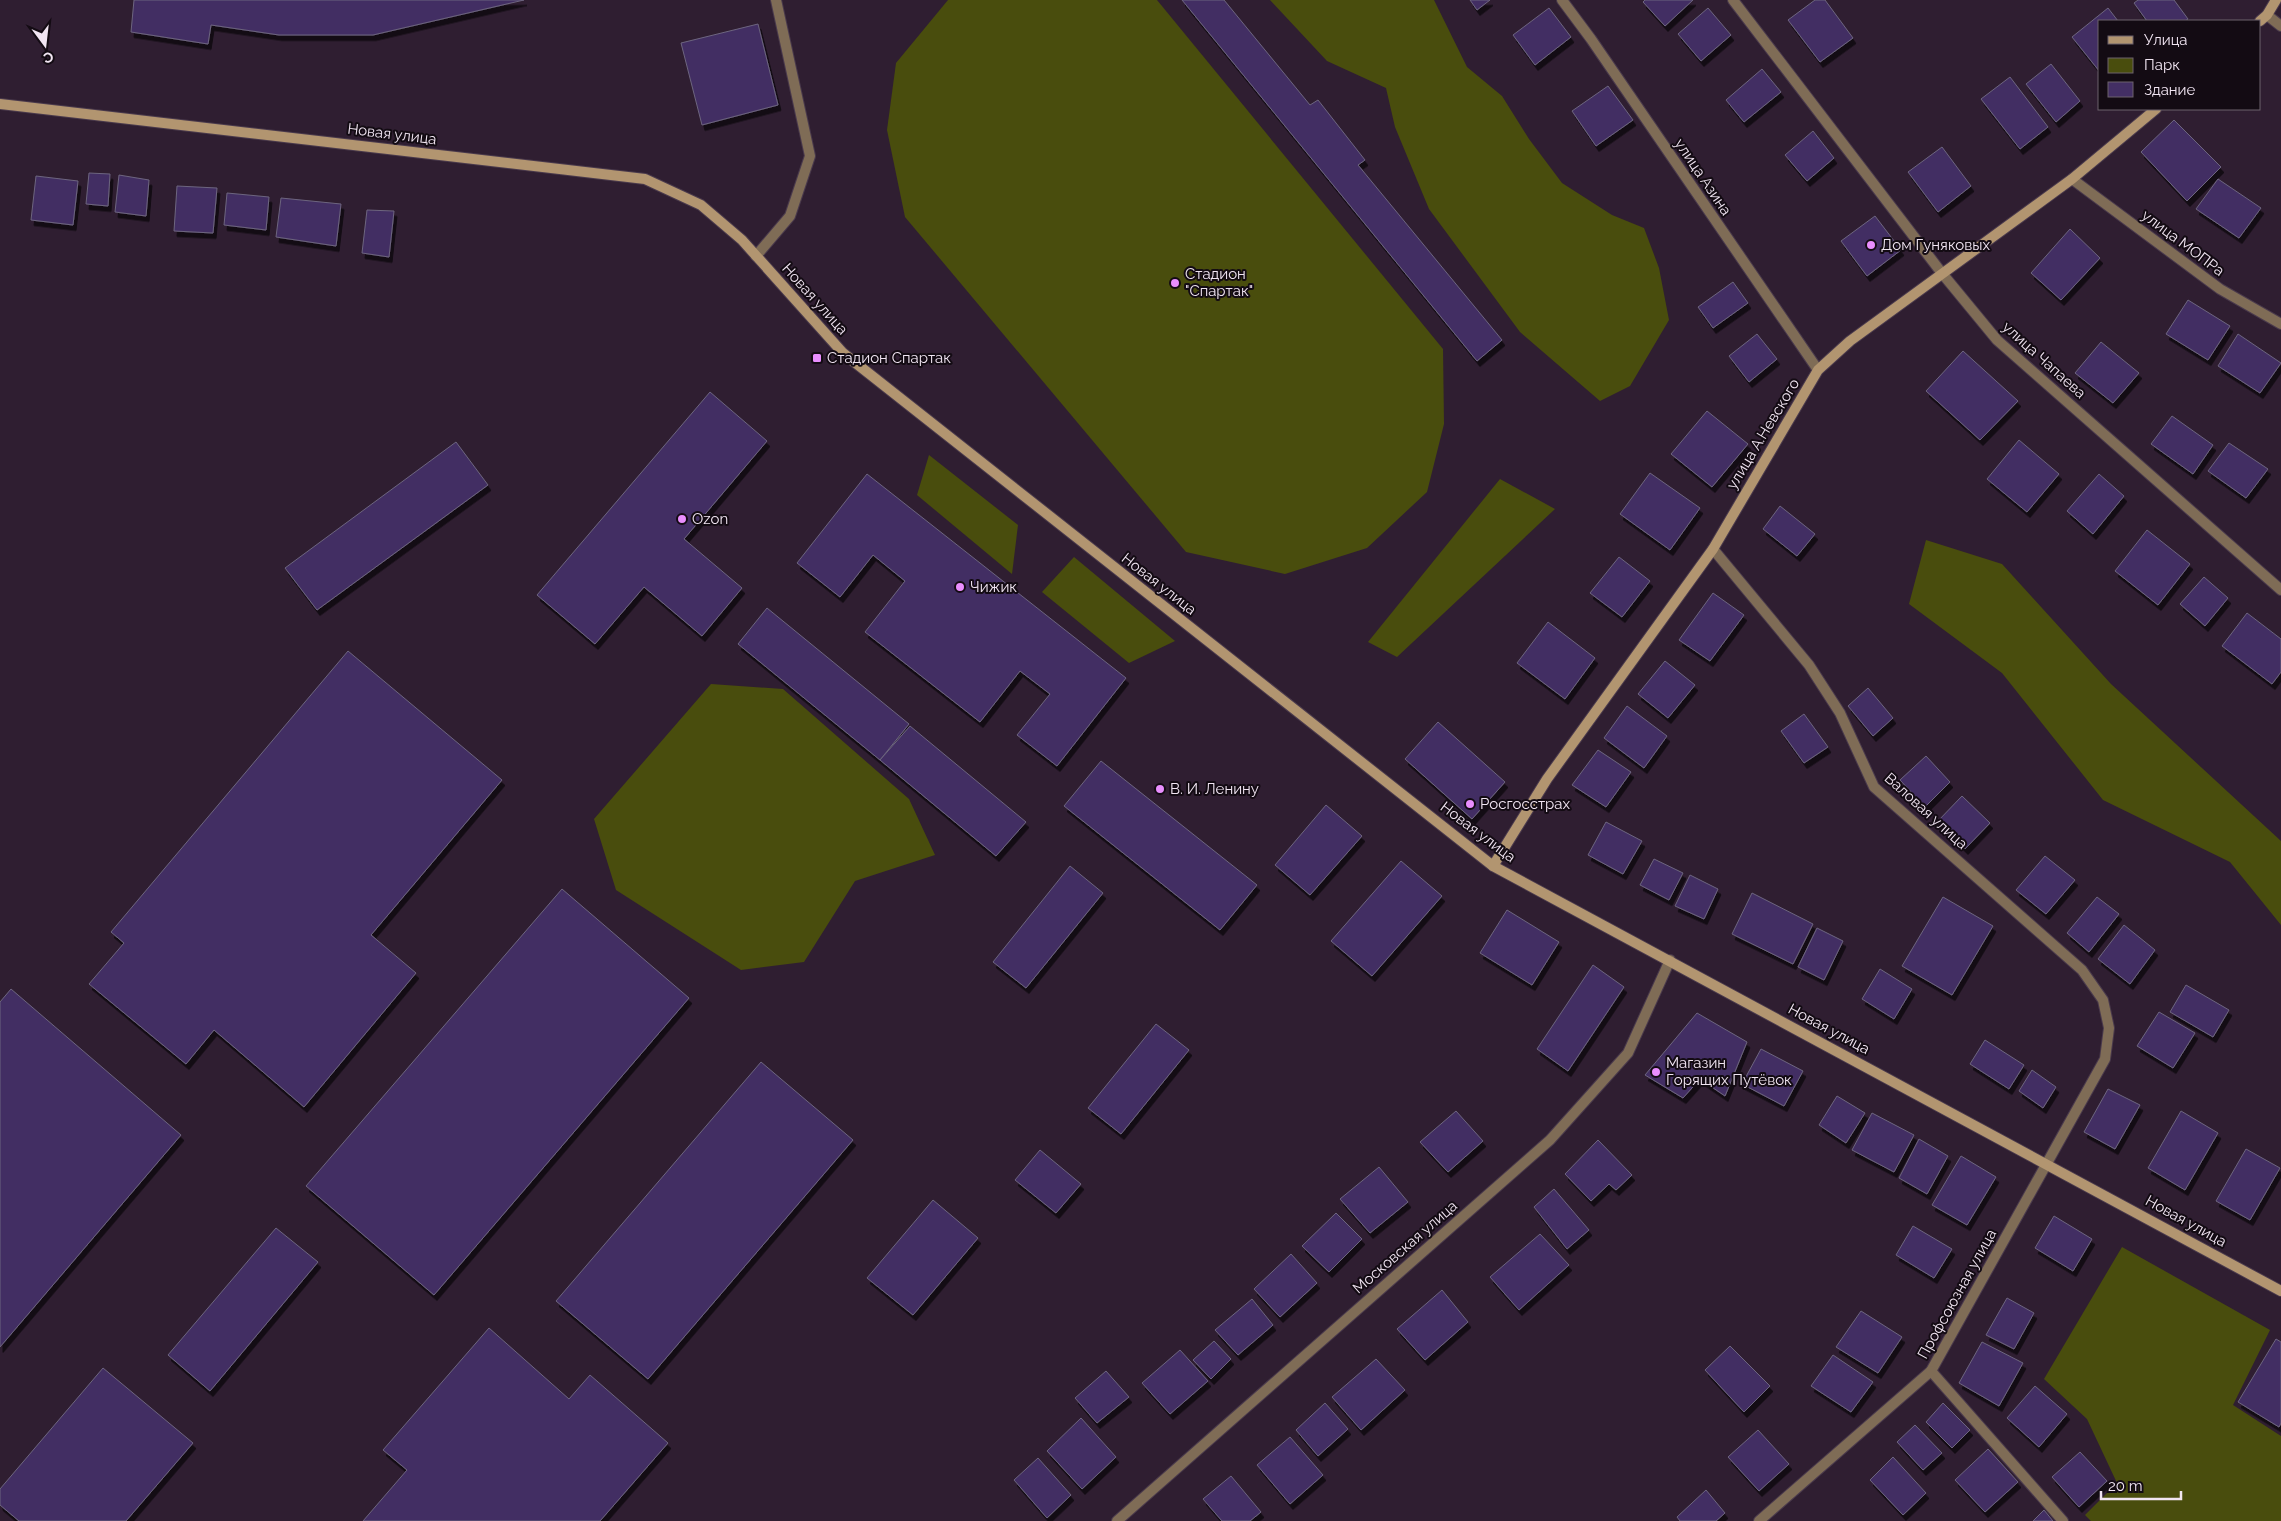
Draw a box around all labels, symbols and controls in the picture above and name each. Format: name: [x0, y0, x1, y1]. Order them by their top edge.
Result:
north arrow: [20, 20, 70, 70]
legend: [2098, 20, 2261, 110]
text: Улица: [2144, 31, 2188, 49]
text: С: [41, 49, 55, 67]
text: Парк: [2144, 56, 2180, 74]
text: Здание: [2144, 81, 2196, 99]
street label: Новая улица: [346, 120, 438, 148]
street label: улица Азина: [1671, 135, 1735, 219]
street label: улица МОПРа: [2138, 206, 2228, 280]
place label: Дом Гуняковых: [1881, 236, 1990, 254]
marker: Дом Гуняковых: [1865, 239, 1877, 251]
street label: Новая улица: [778, 260, 852, 338]
place label: Стадион "Спартак": [1185, 265, 1253, 300]
marker: Стадион "Спартак": [1169, 277, 1181, 289]
street label: улица Чапаева: [1999, 318, 2089, 402]
place label: Стадион Спартак: [827, 349, 951, 367]
marker: Стадион Спартак: [811, 352, 823, 364]
street label: улица А.Невского: [1723, 375, 1803, 493]
place label: Ozon: [692, 510, 728, 528]
marker: Ozon: [676, 513, 688, 525]
street label: Новая улица: [1118, 549, 1200, 619]
place label: Чижик: [970, 578, 1017, 596]
marker: Чижик: [954, 581, 966, 593]
street label: Валовая улица: [1881, 769, 1971, 853]
place label: В. И. Ленину: [1170, 780, 1259, 798]
marker: В. И. Ленину: [1154, 783, 1166, 795]
place label: Росгосстрах: [1480, 795, 1570, 813]
street label: Новая улица: [1437, 798, 1519, 866]
marker: Росгосстрах: [1464, 798, 1476, 810]
street label: Новая улица: [1785, 1000, 1873, 1058]
place label: Магазин Горящих Путёвок: [1666, 1054, 1792, 1089]
marker: Магазин Горящих Путёвок: [1650, 1066, 1662, 1078]
street label: Новая улица: [2142, 1191, 2230, 1251]
street label: Московская улица: [1349, 1197, 1461, 1297]
street label: Профсоюзная улица: [1914, 1226, 2000, 1362]
scale bar: [2101, 1468, 2181, 1500]
text: 20 m: [2108, 1477, 2143, 1495]

